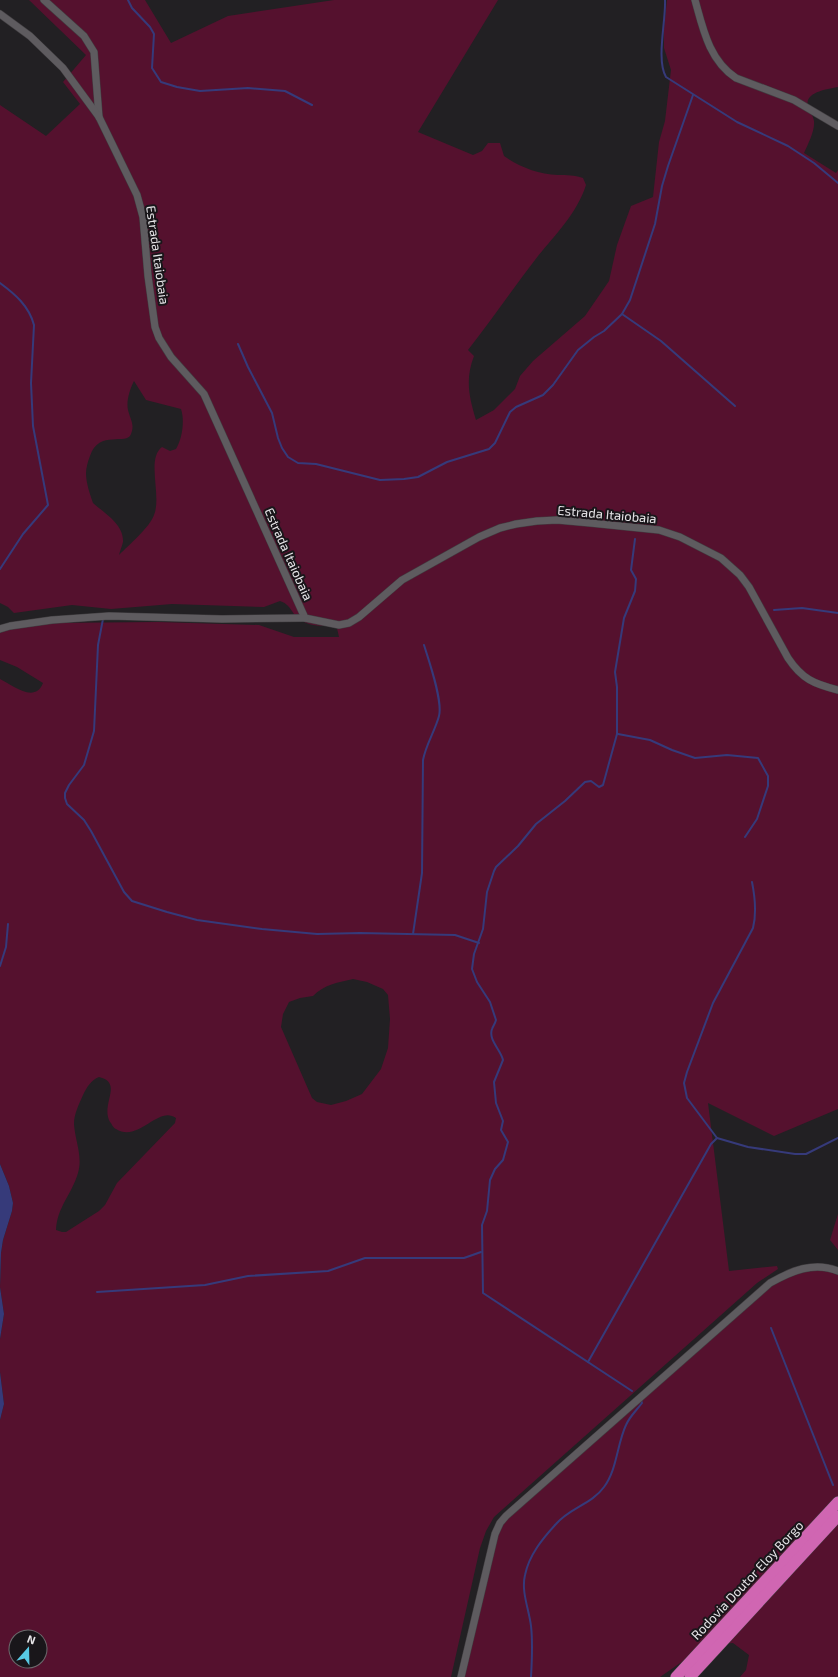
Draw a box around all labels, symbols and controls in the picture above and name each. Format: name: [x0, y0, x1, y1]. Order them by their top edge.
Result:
street label: Estrada Itaiobaia: [143, 205, 173, 305]
street label: Estrada Itaiobaia: [557, 502, 657, 526]
street label: Estrada Itaiobaia: [261, 505, 317, 603]
street label: Rodovia Doutor Eloy Borgo: [688, 1517, 806, 1643]
north arrow: [8, 1629, 48, 1669]
text: N: [26, 1632, 38, 1647]

